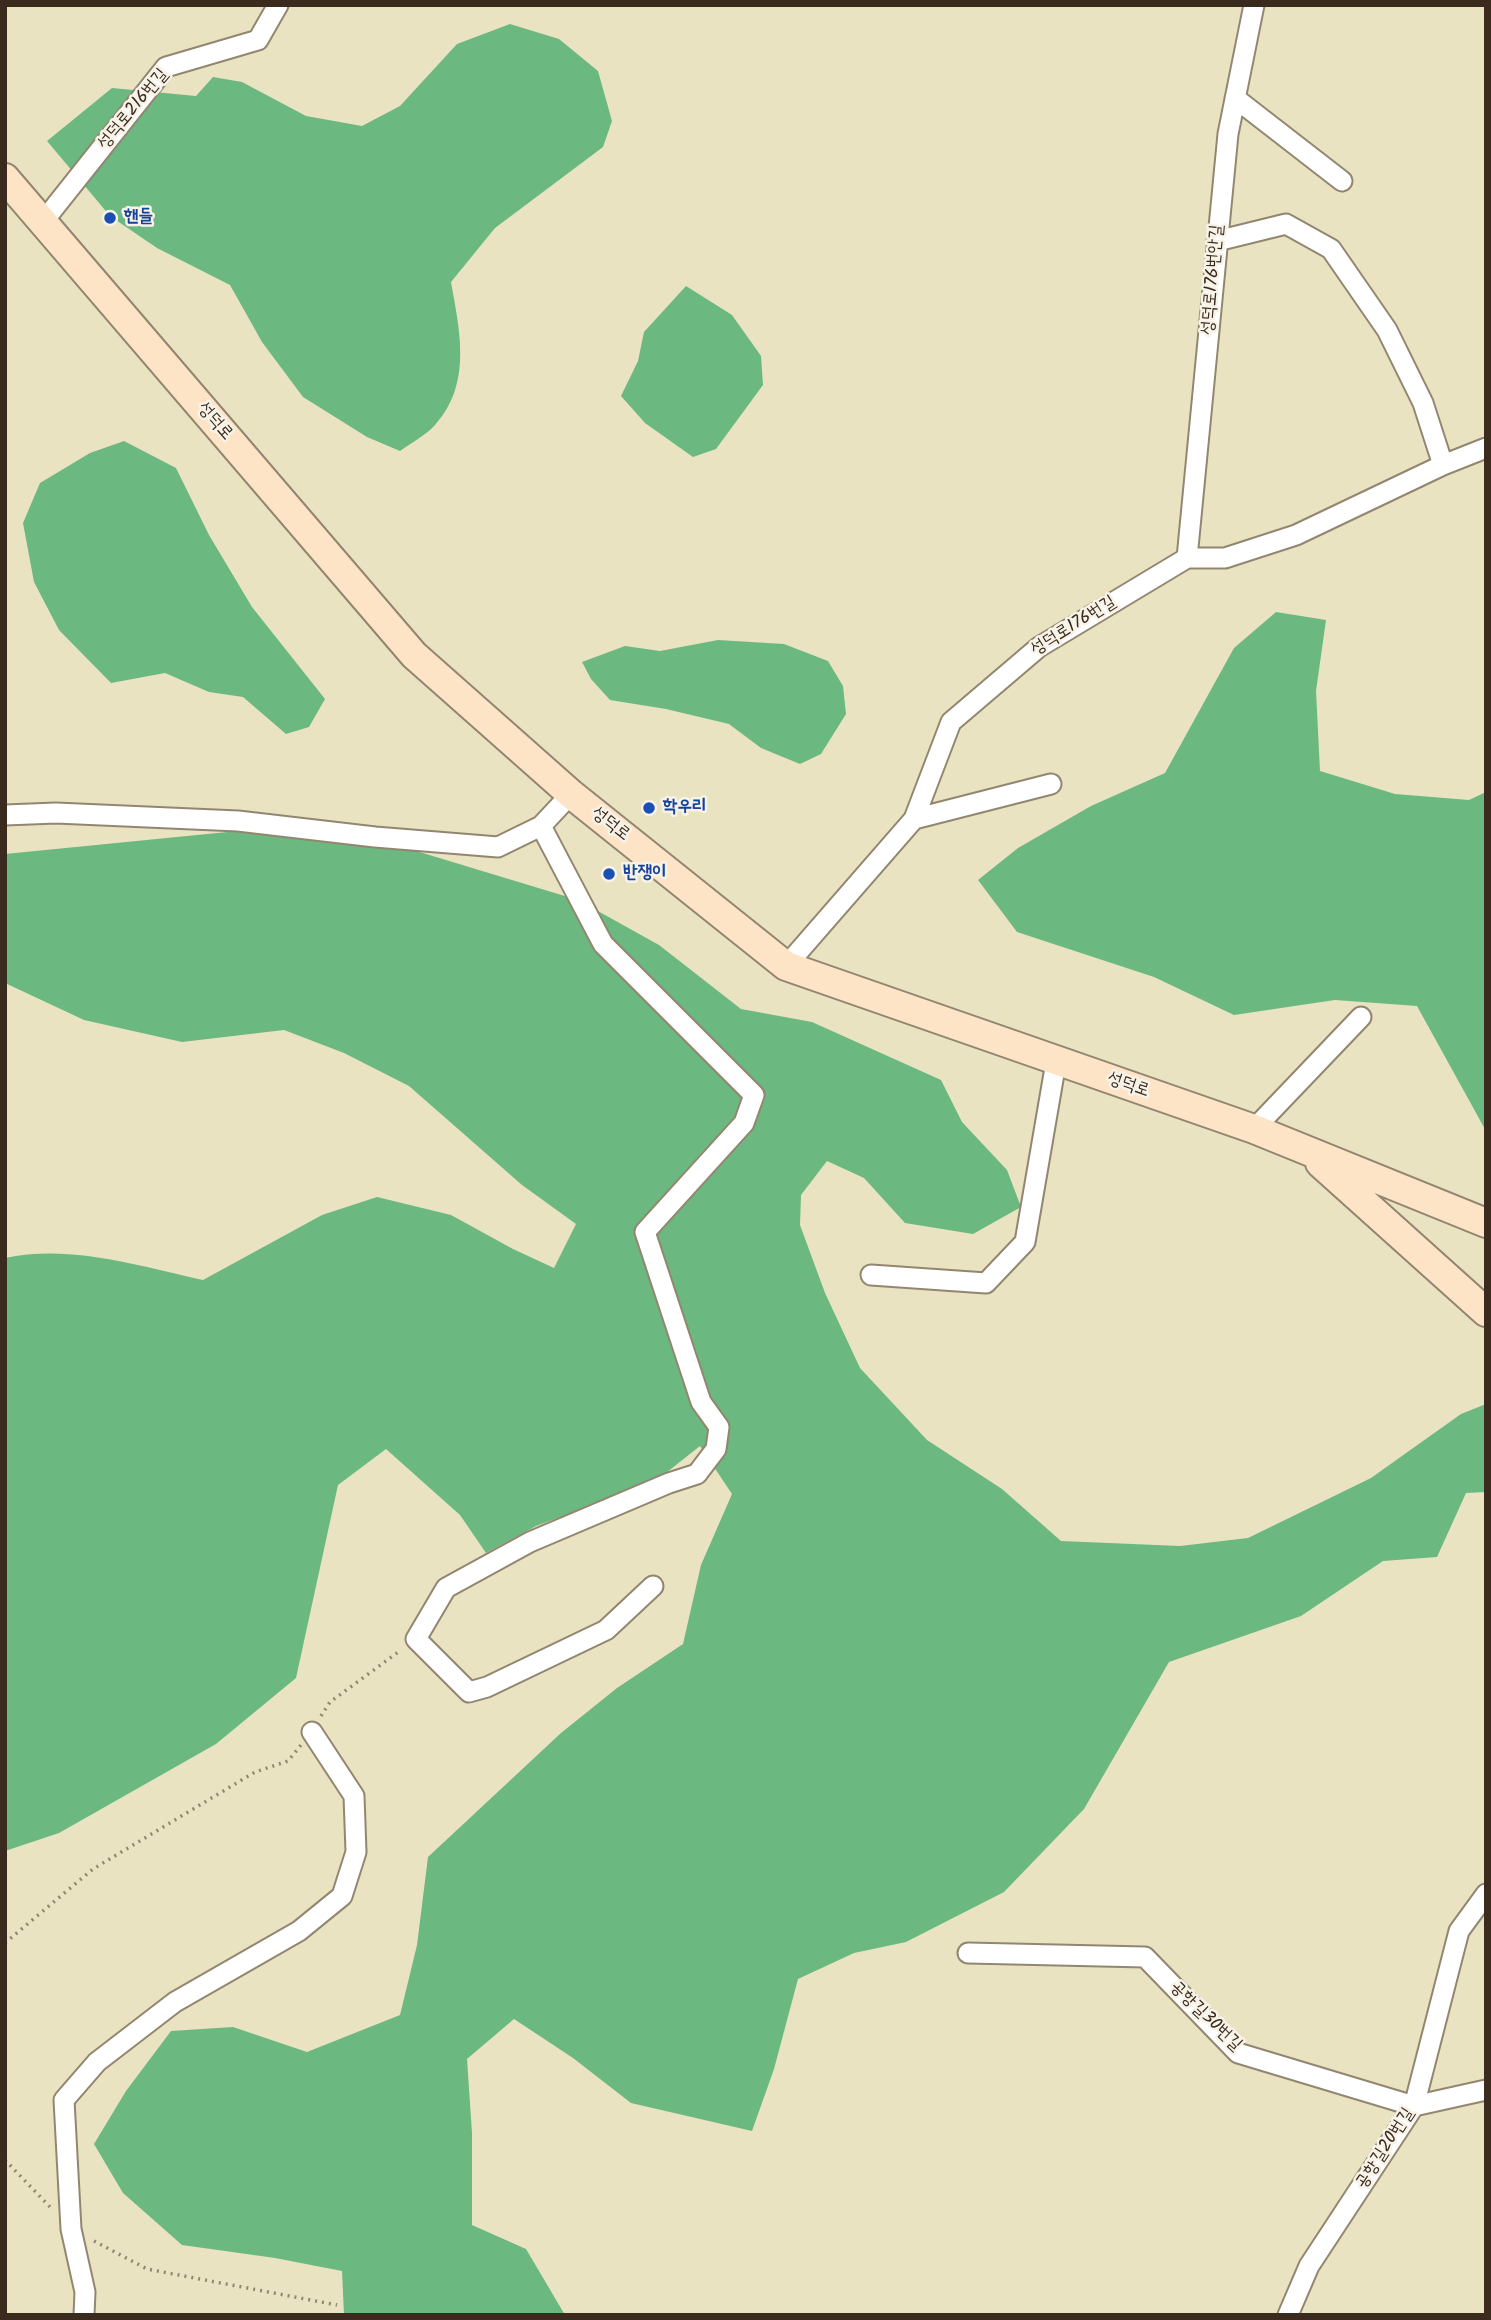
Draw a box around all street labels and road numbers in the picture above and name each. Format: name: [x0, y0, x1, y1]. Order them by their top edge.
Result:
street label: 성덕로216번길: [94, 65, 174, 155]
street label: 성덕로176번안길: [1198, 224, 1230, 336]
street label: 성덕로: [192, 399, 236, 445]
street label: 성덕로176번길: [1027, 592, 1121, 662]
street label: 성덕로: [586, 803, 634, 847]
street label: 성덕로: [1104, 1069, 1152, 1103]
street label: 공항길30번길: [1165, 1977, 1245, 2057]
street label: 공항길20번길: [1352, 2105, 1420, 2193]

